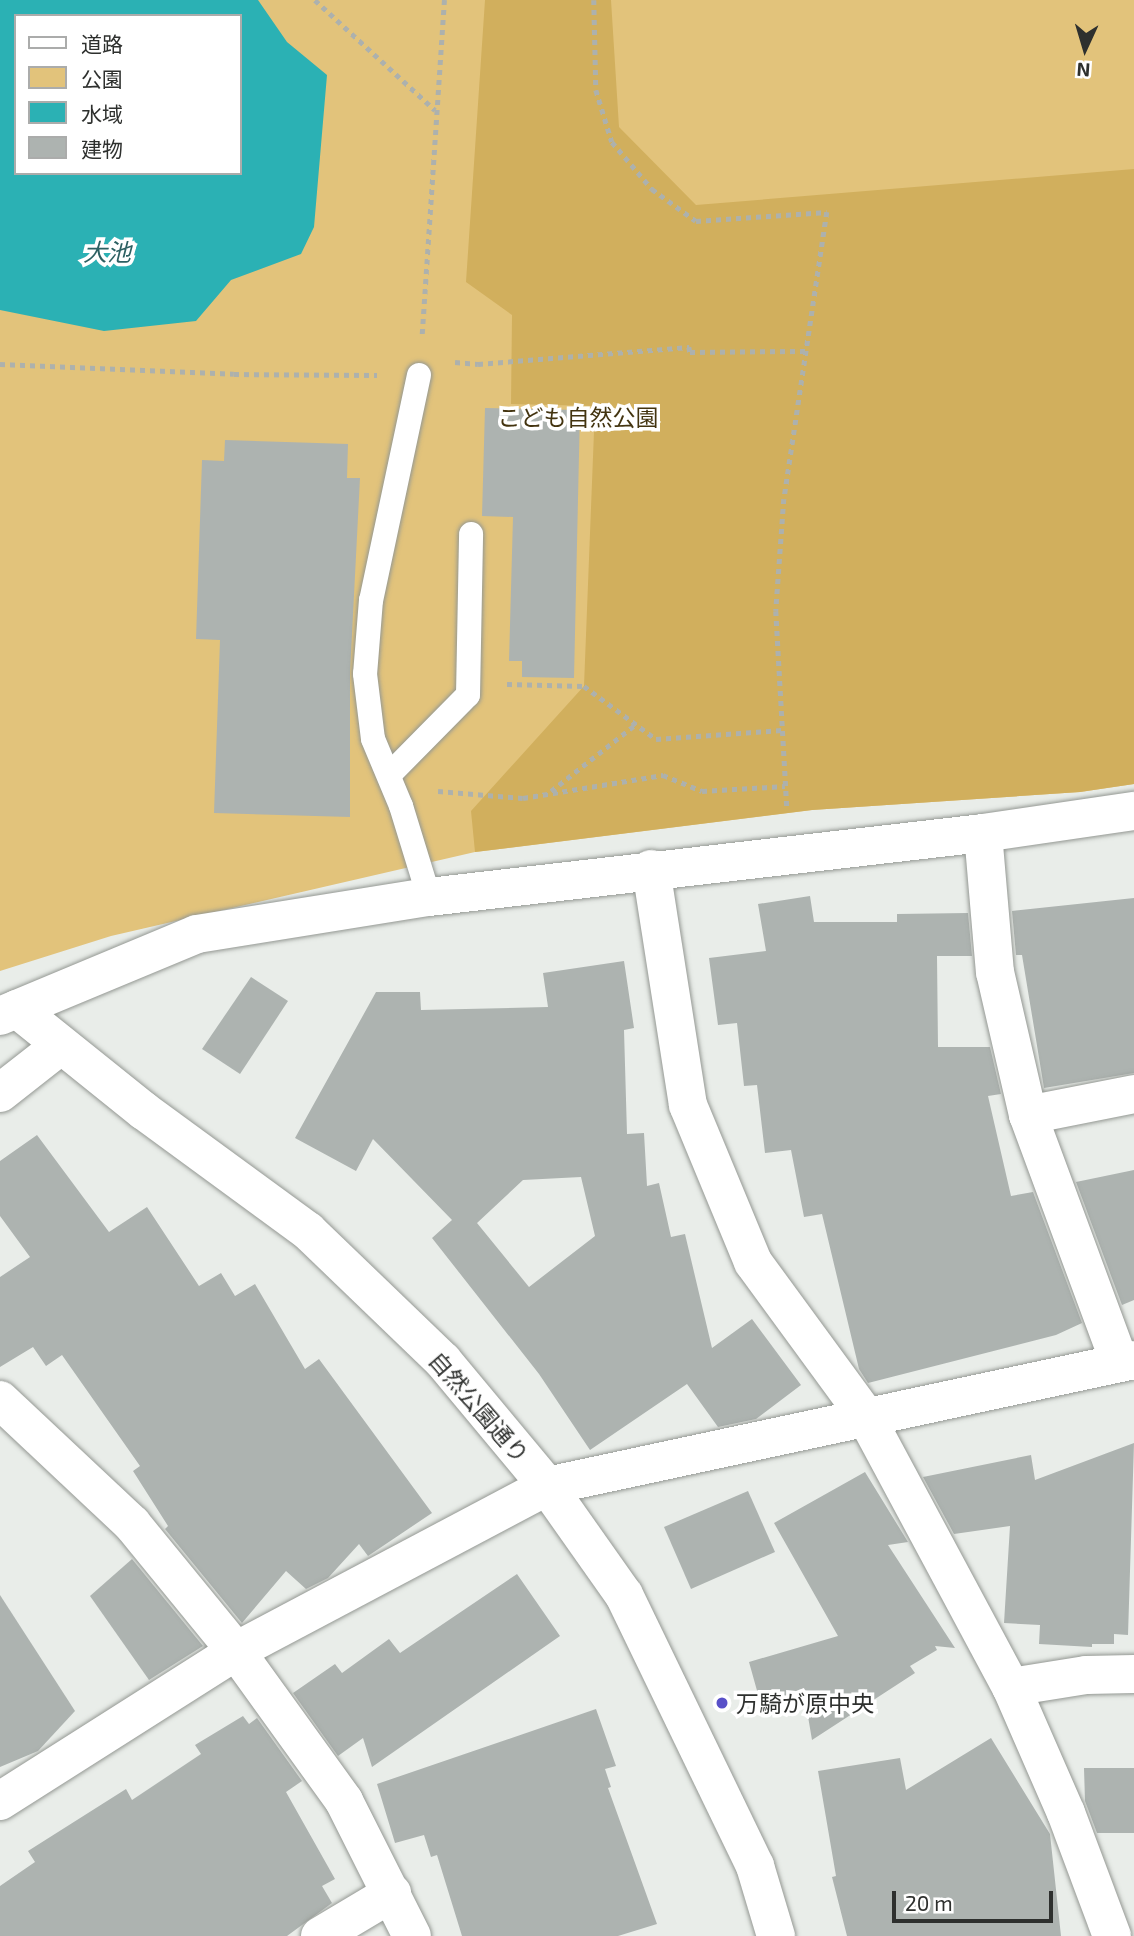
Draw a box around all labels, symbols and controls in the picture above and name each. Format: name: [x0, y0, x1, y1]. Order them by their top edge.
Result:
legend: [14, 14, 242, 175]
north arrow: [1050, 14, 1120, 84]
text: 道路: [81, 31, 123, 56]
text: N: [1076, 58, 1091, 82]
text: 公園: [81, 66, 123, 91]
text: 水域: [81, 101, 123, 126]
text: 建物: [81, 136, 123, 161]
water label: 大池: [83, 238, 131, 266]
park label: こども自然公園: [498, 403, 658, 431]
street label: 自然公園通り: [423, 1346, 535, 1468]
place label: 万騎が原中央: [736, 1689, 874, 1717]
marker: 万騎が原中央: [714, 1695, 730, 1711]
scale bar: [896, 1876, 1057, 1920]
text: 20 m: [905, 1890, 953, 1915]

